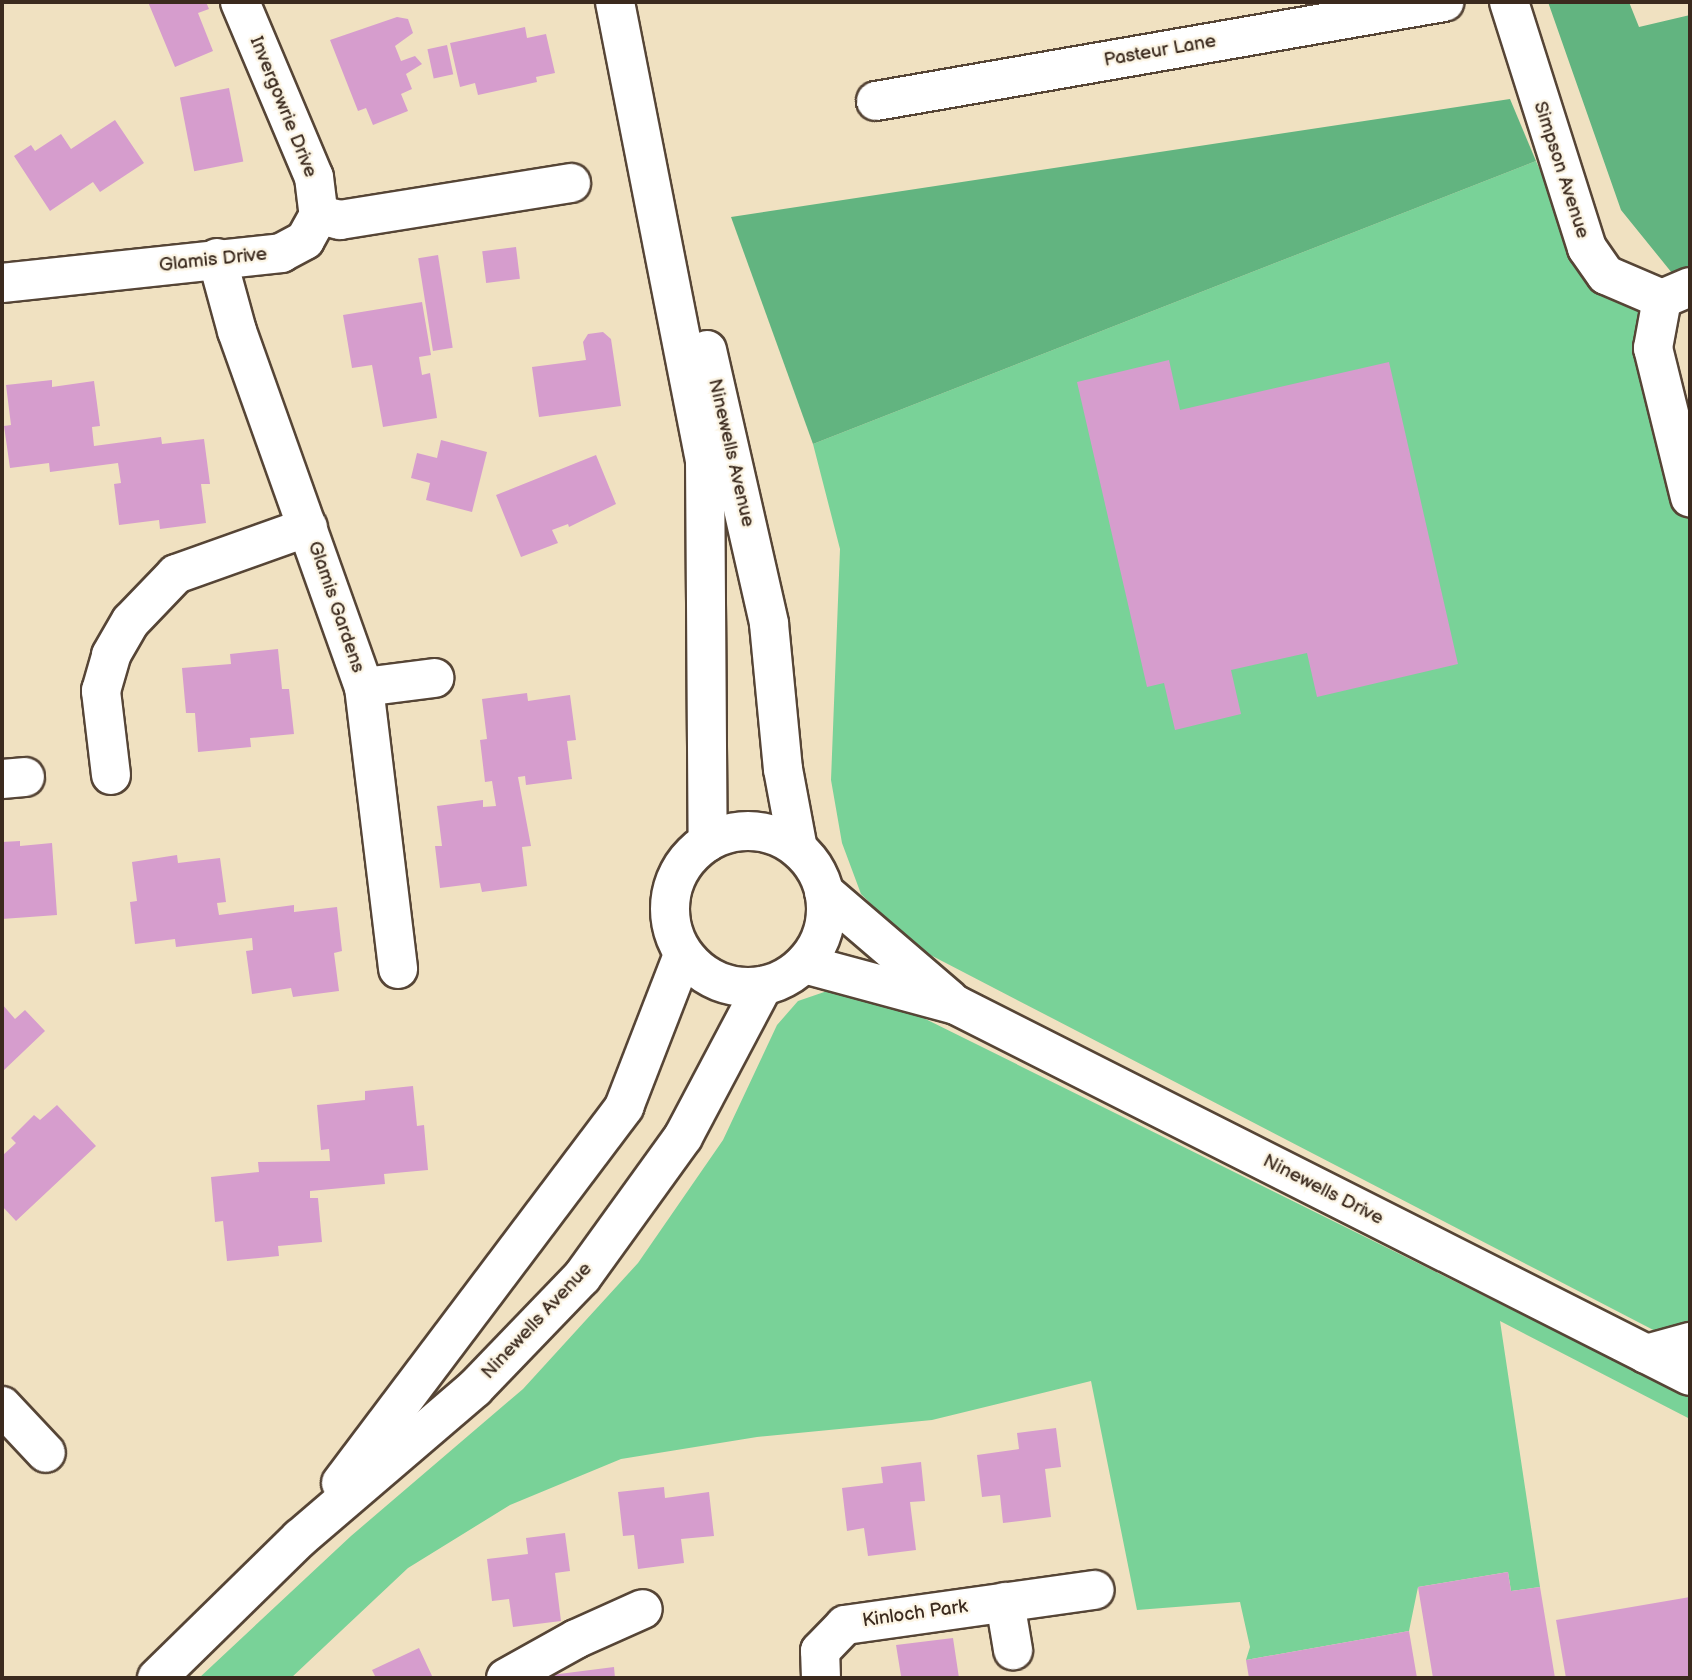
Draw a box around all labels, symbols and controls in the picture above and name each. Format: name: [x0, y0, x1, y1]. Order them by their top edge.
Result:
street label: Pasteur Lane: [1102, 30, 1218, 72]
street label: Invergowrie Drive: [244, 33, 322, 181]
street label: Simpson Avenue: [1528, 99, 1594, 241]
street label: Glamis Drive: [158, 243, 268, 277]
street label: Ninewells Avenue: [703, 377, 759, 529]
street label: Glamis Gardens: [303, 538, 369, 676]
street label: Ninewells Drive: [1259, 1150, 1387, 1230]
street label: Ninewells Avenue: [477, 1258, 597, 1384]
street label: Kinloch Park: [861, 1595, 969, 1633]

